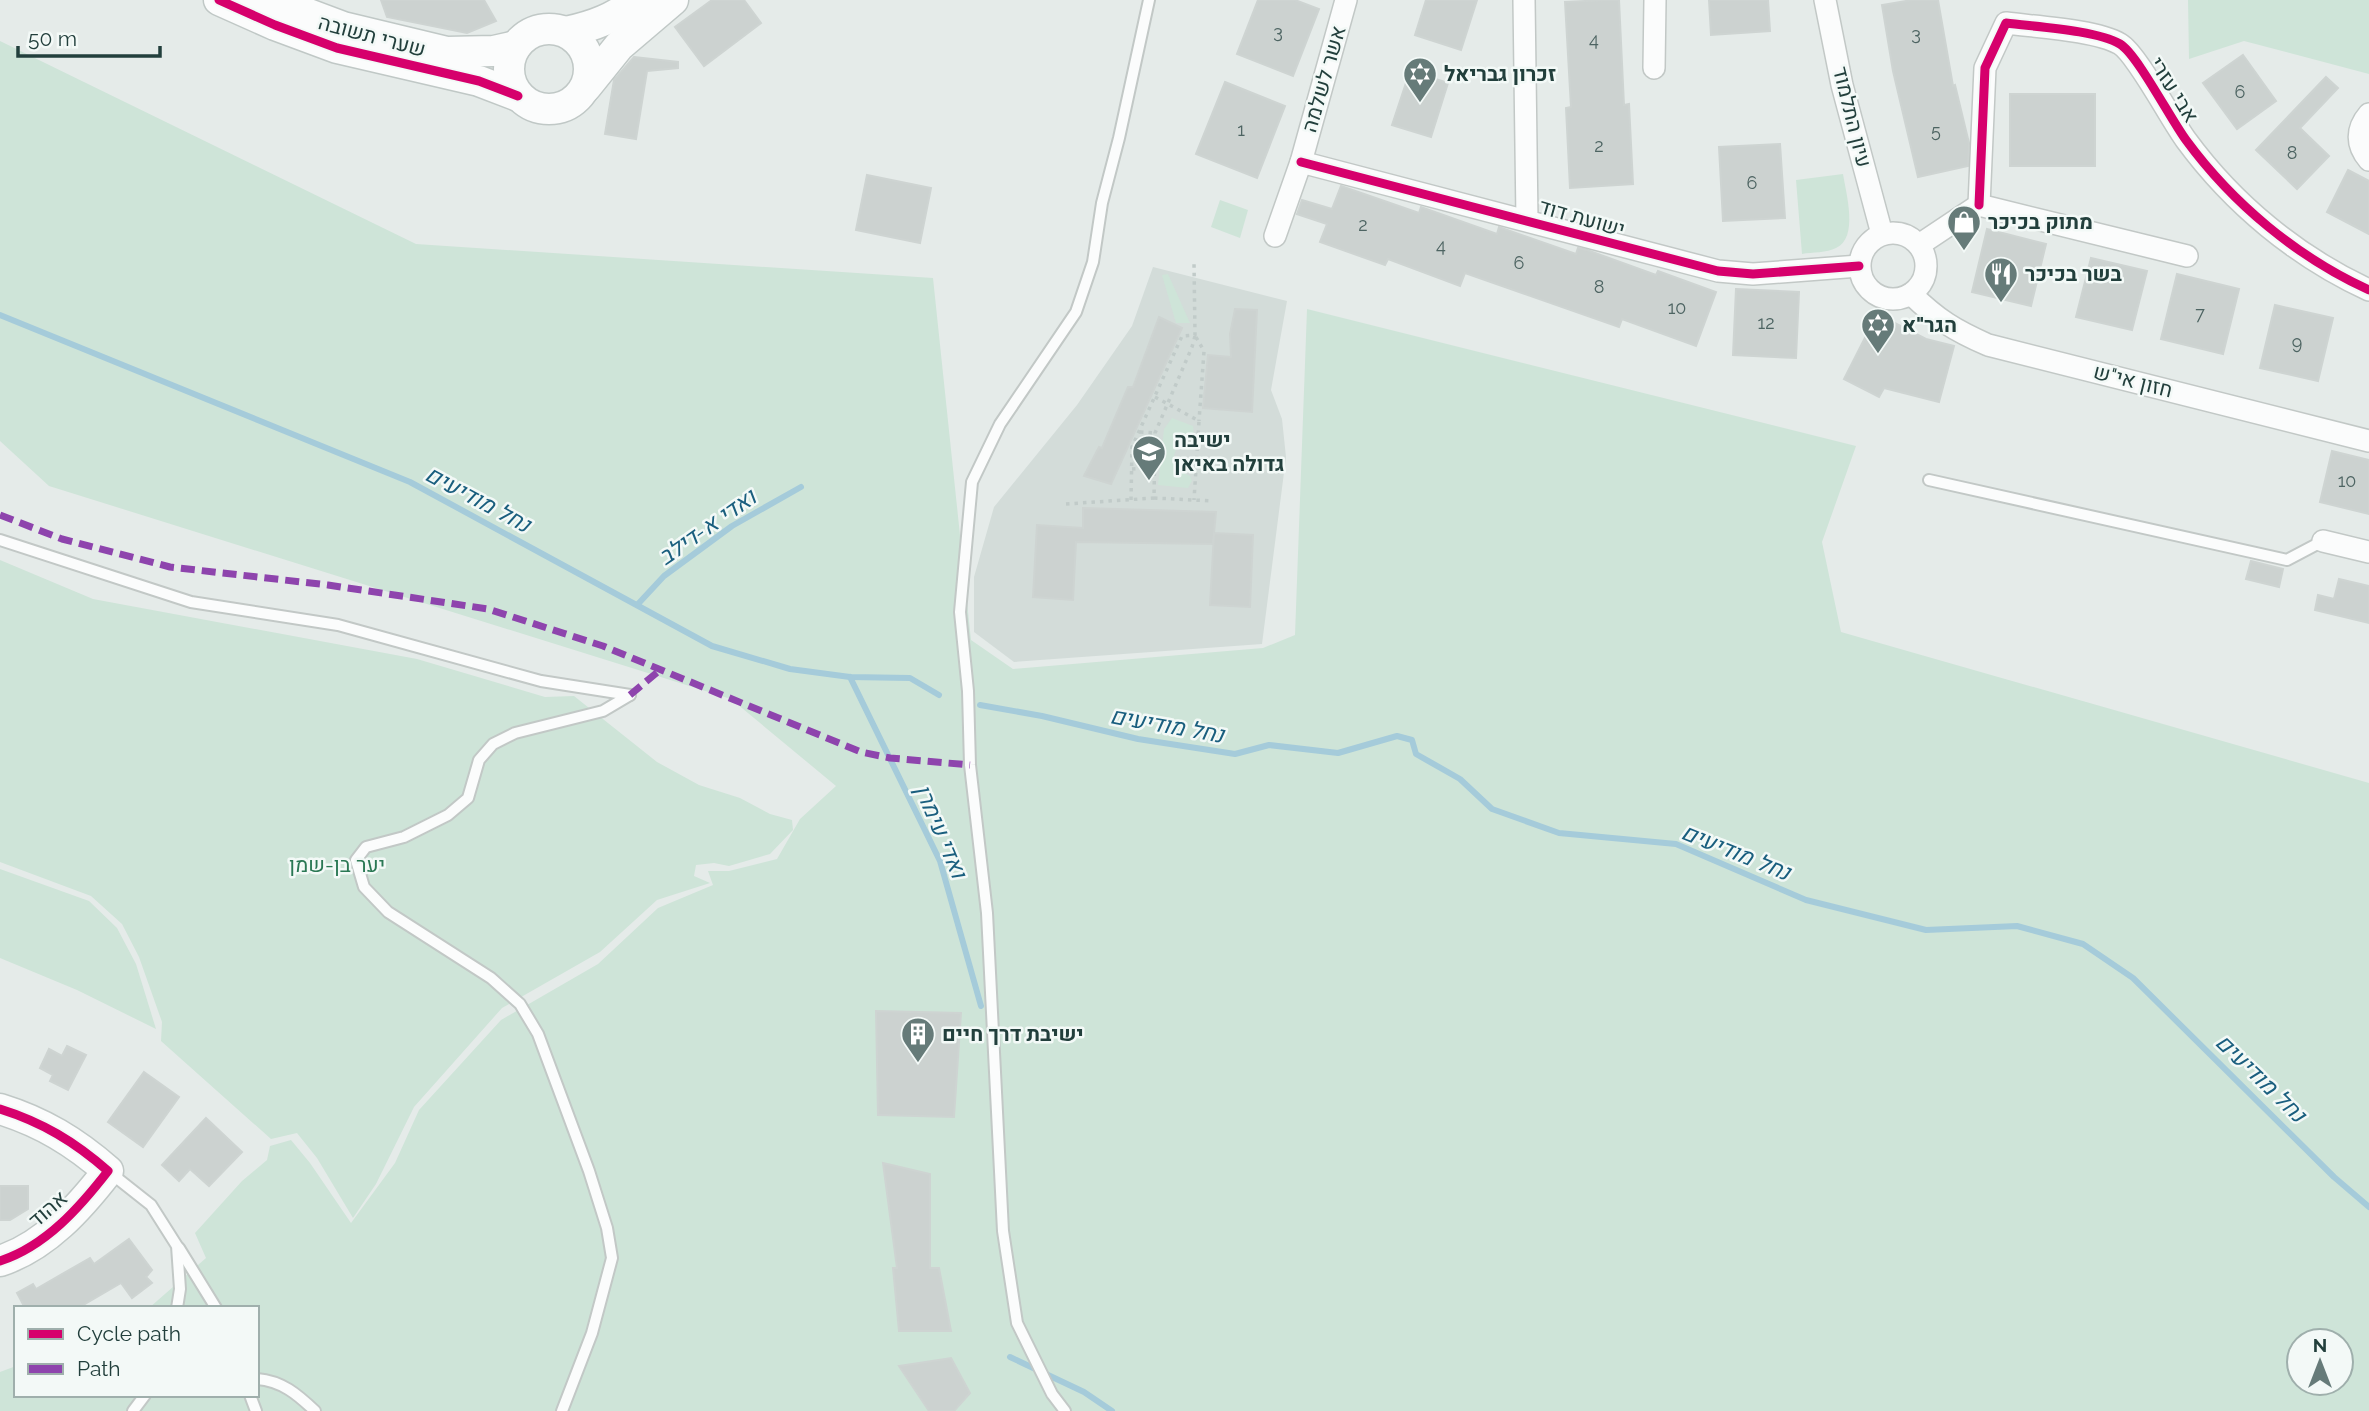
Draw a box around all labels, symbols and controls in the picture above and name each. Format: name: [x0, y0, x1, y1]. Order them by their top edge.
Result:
street label: שערי תשובה: [316, 9, 429, 62]
scale bar: [18, 14, 159, 58]
house number: 3: [1273, 21, 1283, 42]
street label: אשר לשלמה: [1296, 23, 1351, 135]
house number: 3: [1911, 23, 1921, 44]
text: 50 m: [28, 26, 77, 51]
house number: 4: [1589, 29, 1599, 50]
street label: אבי עזרי: [2145, 52, 2204, 127]
synagogue icon: זכרון גבריאל: [1401, 55, 1439, 104]
place label: זכרון גבריאל: [1444, 61, 1556, 86]
street label: עיון התלמוד: [1828, 64, 1877, 170]
house number: 6: [2235, 81, 2246, 102]
house number: 1: [1237, 119, 1245, 140]
house number: 5: [1931, 120, 1941, 141]
house number: 2: [1594, 135, 1604, 156]
house number: 8: [2287, 142, 2297, 163]
house number: 6: [1747, 172, 1758, 193]
street label: ישועת דוד: [1536, 193, 1628, 242]
shop icon: מתוק בכיכר: [1945, 203, 1983, 252]
place label: מתוק בכיכר: [1988, 209, 2093, 234]
house number: 2: [1358, 214, 1368, 235]
house number: 4: [1436, 235, 1446, 256]
house number: 6: [1514, 252, 1525, 273]
restaurant icon: בשר בכיכר: [1982, 255, 2020, 304]
place label: בשר בכיכר: [2025, 261, 2123, 286]
house number: 8: [1594, 276, 1604, 297]
house number: 10: [1668, 297, 1686, 318]
house number: 7: [2195, 303, 2205, 324]
synagogue icon: הגר"א: [1859, 306, 1897, 355]
house number: 12: [1757, 312, 1775, 333]
place label: הגר"א: [1902, 312, 1957, 337]
house number: 9: [2292, 332, 2302, 353]
street label: חזון אי"ש: [2091, 359, 2175, 402]
place label: ישיבה גדולה באיאן: [1174, 427, 1284, 476]
school or university icon: ישיבה גדולה באיאן: [1130, 433, 1168, 482]
water label: נחל מודיעים: [421, 460, 537, 538]
house number: 10: [2338, 470, 2356, 491]
water label: ואדי א-דילב: [653, 482, 763, 570]
water label: נחל מודיעים: [1108, 701, 1228, 748]
water label: ואדי עימרן: [910, 780, 974, 884]
water label: נחל מודיעים: [1678, 817, 1796, 886]
park label: יער בן-שמן: [289, 852, 385, 877]
building icon: ישיבת דרך חיים: [899, 1015, 937, 1064]
place label: ישיבת דרך חיים: [942, 1021, 1084, 1046]
water label: נחל מודיעים: [2211, 1028, 2313, 1128]
street label: אהוד: [23, 1185, 72, 1232]
legend: [14, 1306, 259, 1397]
text: Cycle path: [77, 1321, 181, 1346]
north arrow: [2285, 1327, 2355, 1397]
text: N: [2313, 1334, 2327, 1356]
text: Path: [77, 1356, 121, 1381]

